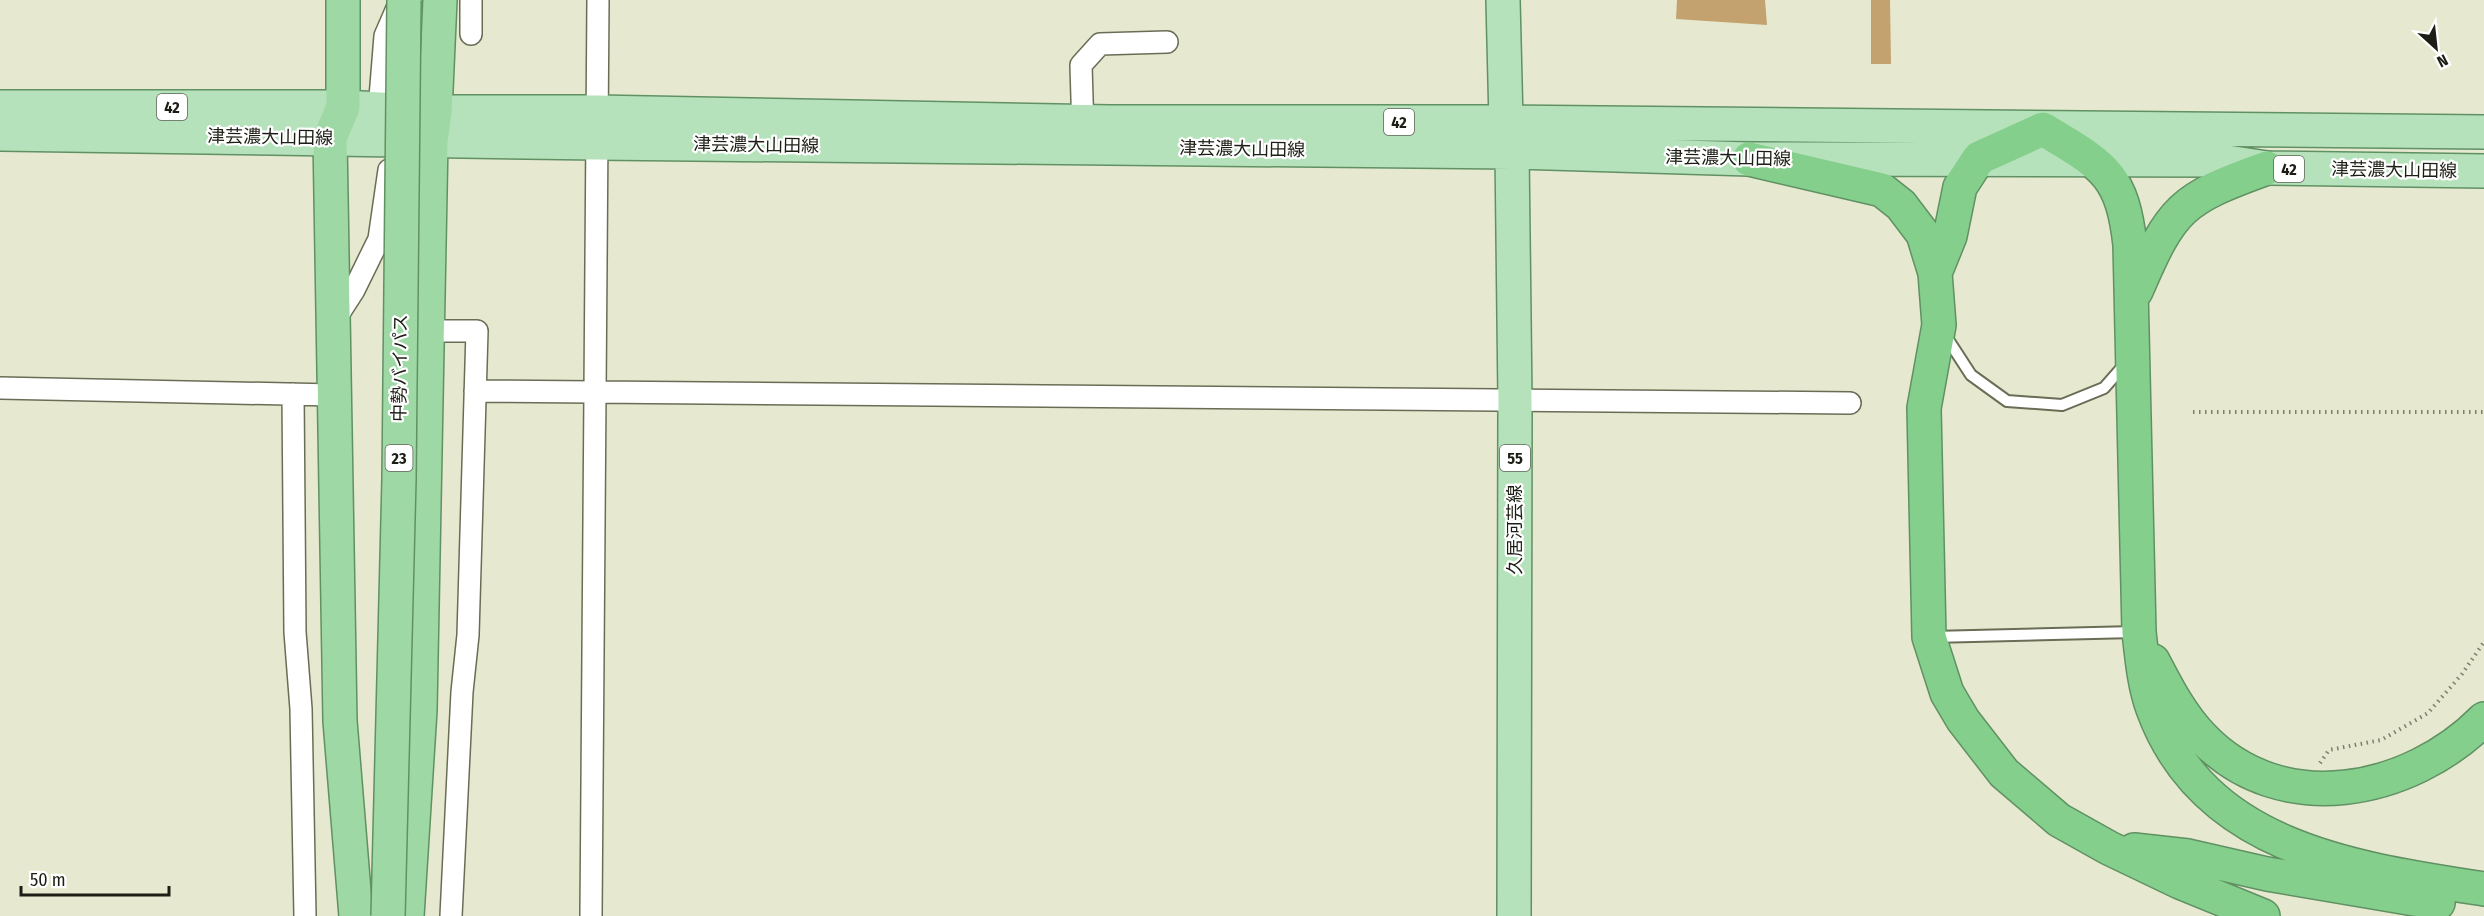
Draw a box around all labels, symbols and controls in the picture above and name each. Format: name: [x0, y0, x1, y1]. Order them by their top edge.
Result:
north arrow: [2406, 18, 2466, 78]
text: N: [2434, 50, 2451, 72]
road number: 42: [157, 94, 187, 120]
road number: 42: [1384, 109, 1414, 135]
street label: 津芸濃大山田線: [207, 125, 333, 149]
street label: 津芸濃大山田線: [693, 133, 819, 157]
street label: 津芸濃大山田線: [1179, 137, 1305, 161]
street label: 津芸濃大山田線: [1665, 146, 1791, 170]
road number: 42: [2274, 156, 2304, 182]
street label: 津芸濃大山田線: [2331, 158, 2457, 182]
street label: 中勢バイパス: [388, 314, 412, 422]
road number: 23: [386, 445, 412, 471]
road number: 55: [1500, 445, 1530, 471]
street label: 久居河芸線: [1504, 485, 1526, 575]
scale bar: [21, 859, 170, 897]
text: 50 m: [30, 869, 66, 891]

